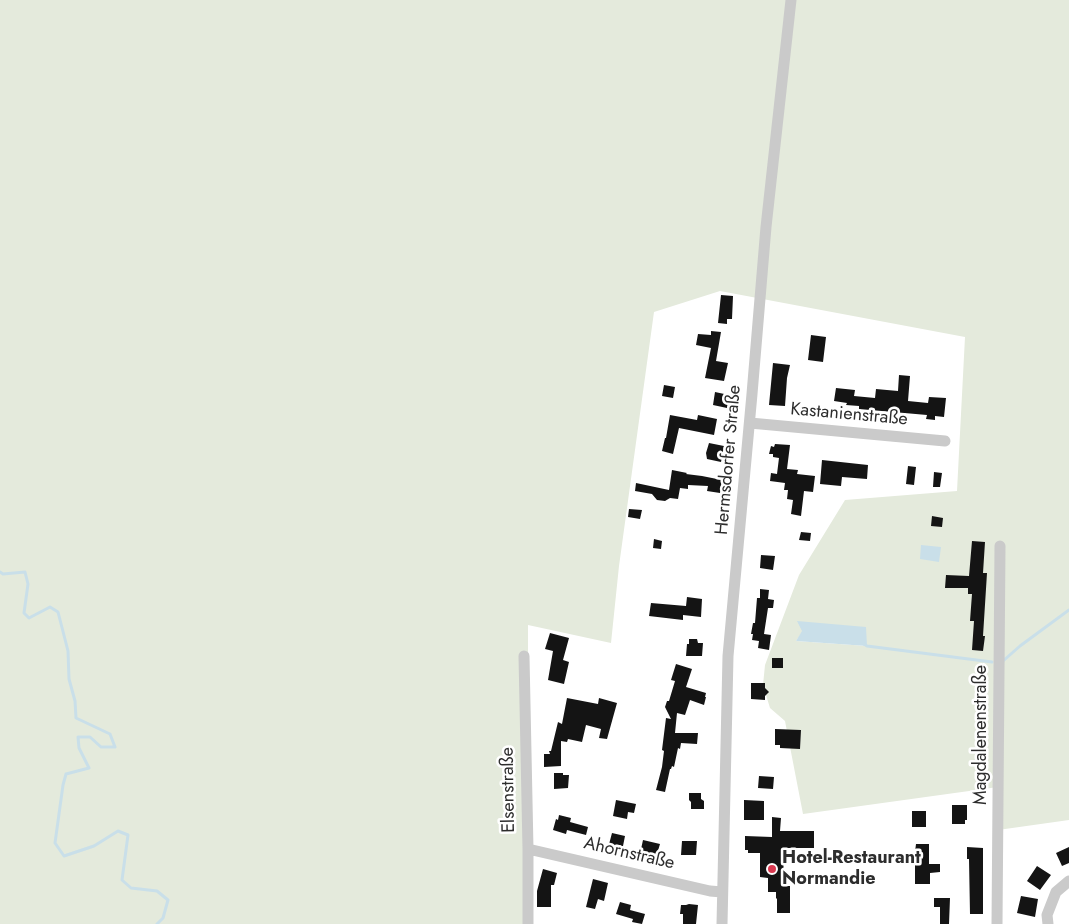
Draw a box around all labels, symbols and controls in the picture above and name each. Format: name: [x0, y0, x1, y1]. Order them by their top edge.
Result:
street label: Hermsdorfer Straße: [712, 384, 746, 536]
street label: Kastanienstraße: [789, 399, 909, 431]
street label: Magdalenenstraße: [971, 665, 993, 805]
street label: Elsenstraße: [497, 747, 521, 833]
street label: Ahornstraße: [581, 833, 677, 875]
place label: Hotel-Restaurant Normandie: [782, 848, 921, 891]
marker: Hotel-Restaurant Normandie: [766, 863, 778, 875]

